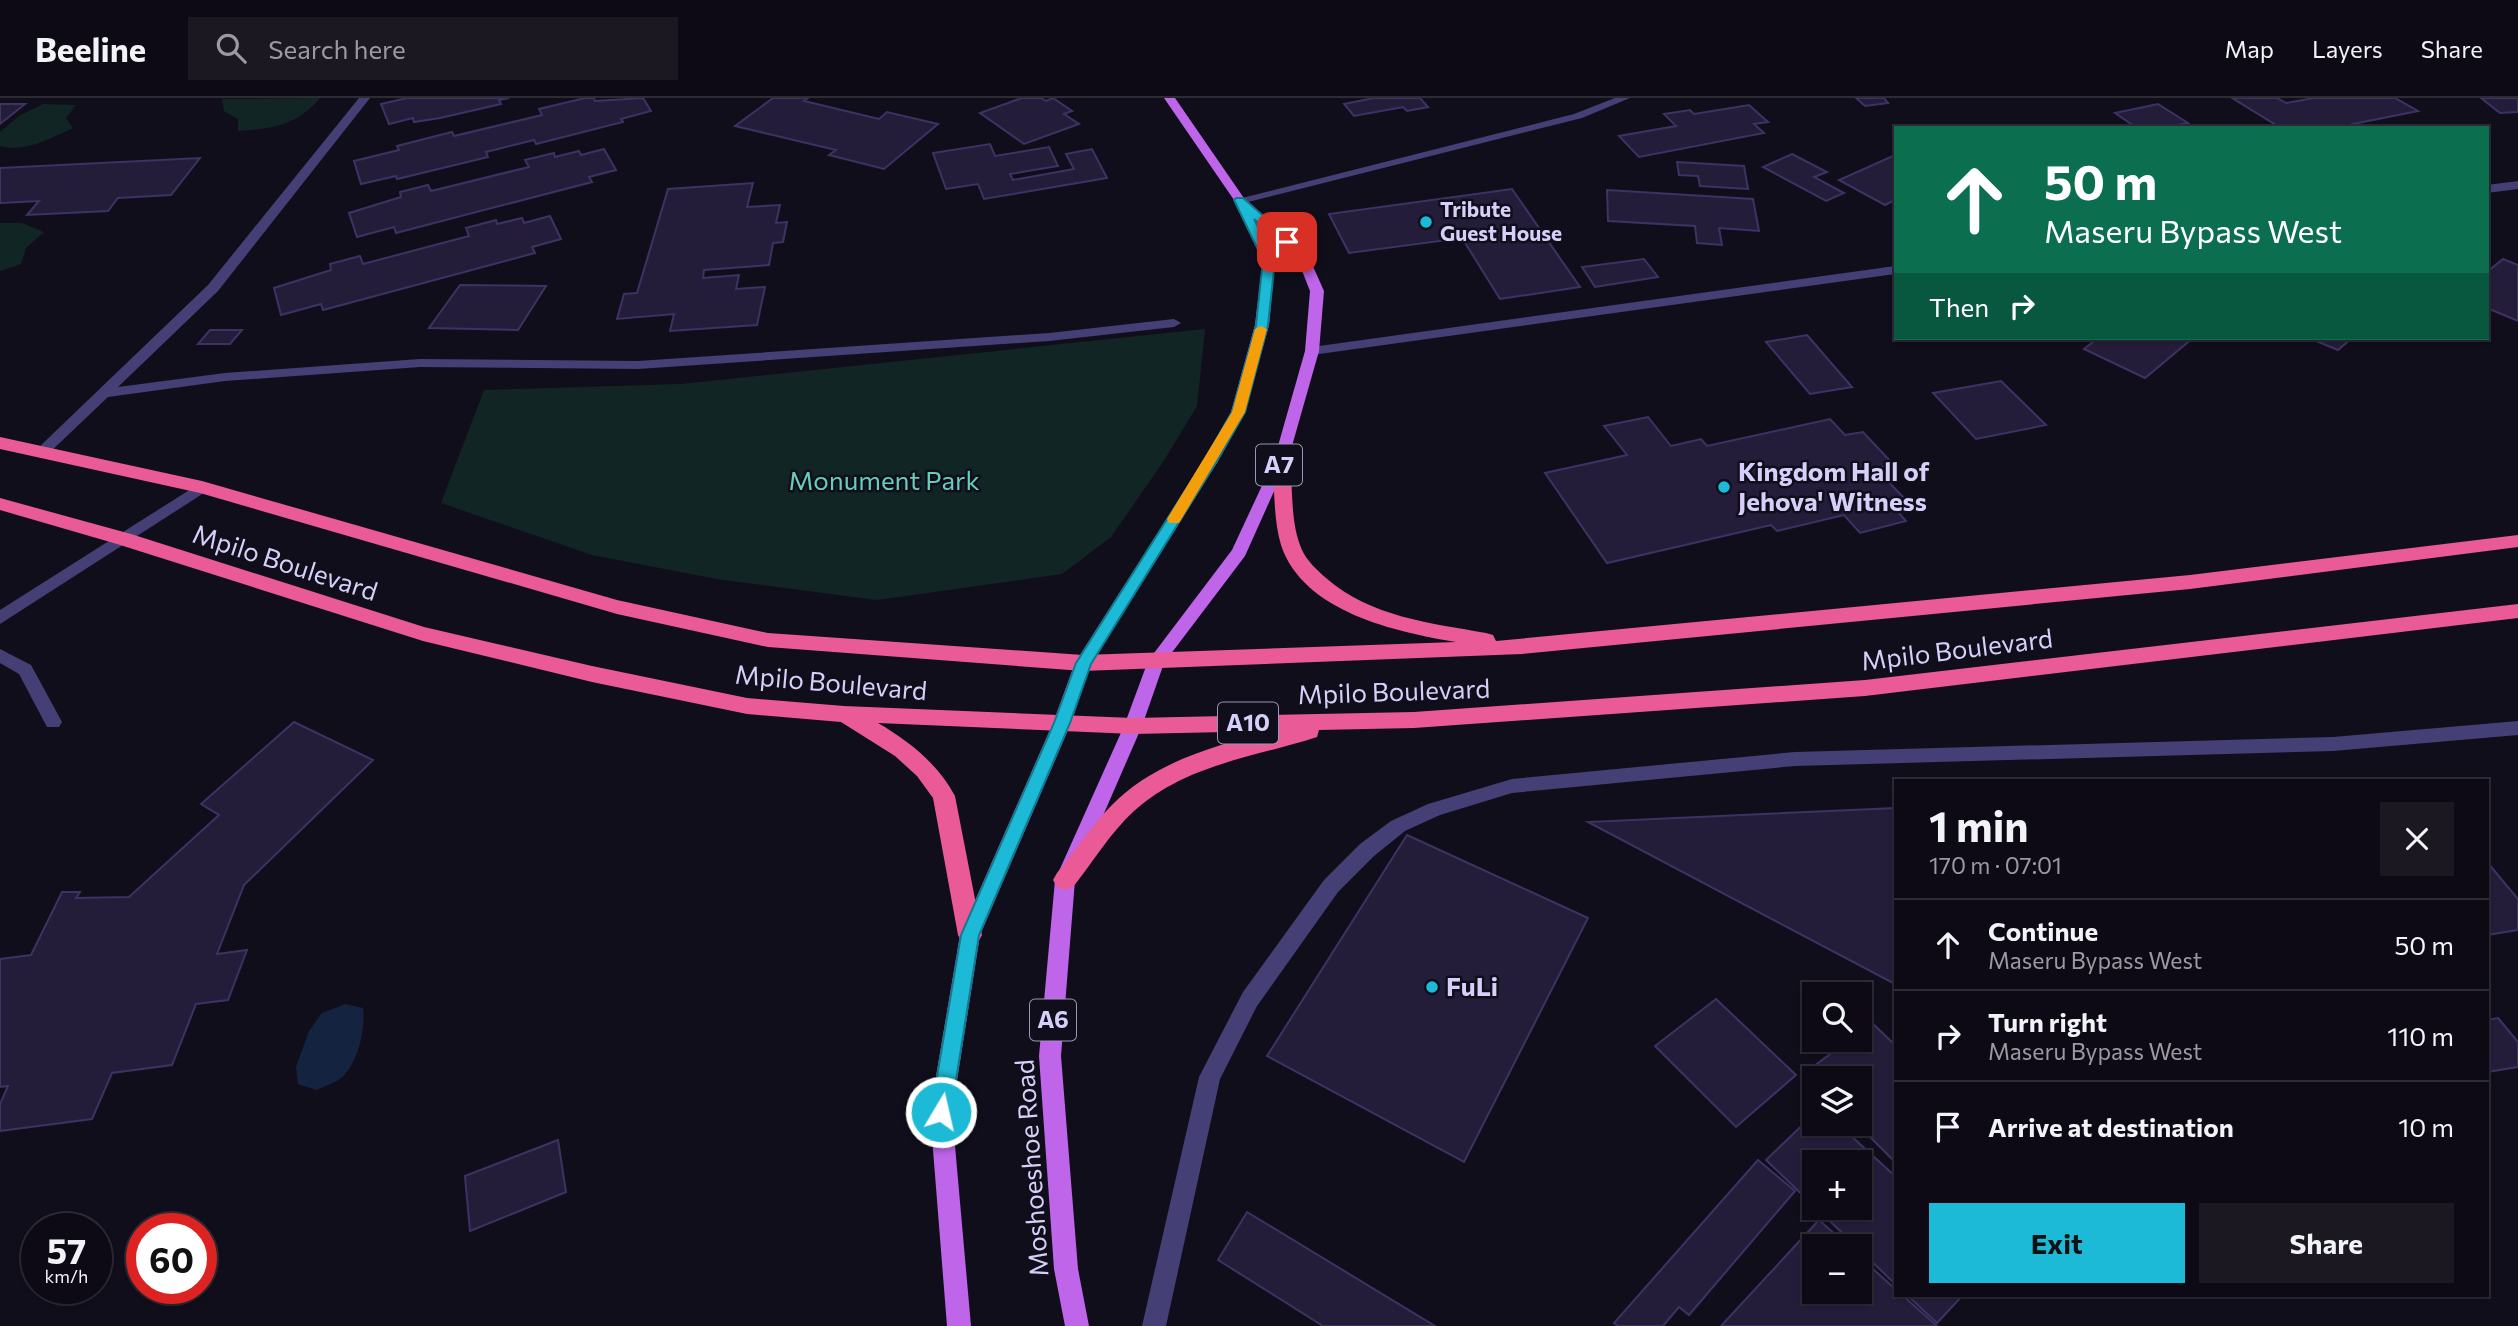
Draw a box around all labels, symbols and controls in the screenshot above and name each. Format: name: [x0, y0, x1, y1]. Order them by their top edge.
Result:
search box: [188, 17, 678, 80]
text: Beeline: [35, 28, 146, 69]
icon: search: [212, 29, 250, 67]
text: Search here: [268, 33, 406, 64]
text: Map: [2225, 34, 2274, 63]
text: Layers: [2312, 34, 2383, 63]
text: Share: [2421, 34, 2483, 63]
text: 50 m: [2044, 150, 2157, 210]
icon: ahead: [1929, 154, 2020, 245]
place label: Tribute Guest House: [1440, 196, 1562, 245]
text: Maseru Bypass West: [2044, 210, 2342, 250]
pin: [1257, 212, 1317, 272]
marker: Tribute Guest House: [1418, 214, 1434, 230]
icon: arrive: [1268, 223, 1306, 261]
icon: right: [2003, 287, 2041, 325]
text: Then: [1929, 291, 1989, 322]
road number: A7: [1256, 444, 1302, 486]
place label: Kingdom Hall of Jehova' Witness: [1738, 455, 1930, 516]
park label: Monument Park: [788, 464, 980, 495]
marker: Kingdom Hall of Jehova' Witness: [1716, 479, 1732, 495]
street label: Mpilo Boulevard: [189, 517, 382, 606]
street label: Mpilo Boulevard: [1859, 621, 2054, 676]
street label: Mpilo Boulevard: [734, 658, 928, 705]
street label: Mpilo Boulevard: [1297, 672, 1491, 709]
road number: A10: [1218, 702, 1278, 744]
text: 1 min: [1929, 799, 2029, 851]
button: close: [2380, 802, 2454, 876]
text: 170 m · 07:01: [1929, 851, 2062, 879]
text: Continue: [1988, 915, 2098, 946]
icon: ahead: [1929, 926, 1967, 964]
text: 50 m: [2394, 929, 2454, 960]
text: Maseru Bypass West: [1988, 946, 2202, 974]
place label: FuLi: [1446, 970, 1498, 1001]
marker: FuLi: [1424, 979, 1440, 995]
map controls: [1802, 982, 1872, 1304]
button: search: [1802, 982, 1872, 1052]
road number: A6: [1030, 1000, 1076, 1040]
text: Turn right: [1988, 1006, 2107, 1037]
icon: right: [1929, 1017, 1967, 1055]
text: 110 m: [2387, 1020, 2454, 1051]
text: Maseru Bypass West: [1988, 1037, 2202, 1065]
street label: Moshoeshoe Road: [1007, 1058, 1054, 1278]
button: layers: [1802, 1066, 1872, 1136]
position arrow: [904, 1075, 978, 1149]
icon: arrive: [1929, 1108, 1967, 1146]
text: Arrive at destination: [1988, 1111, 2234, 1142]
text: 10 m: [2398, 1111, 2454, 1142]
button: +: [1802, 1150, 1872, 1220]
button: Exit: [1929, 1203, 2185, 1283]
button: Share: [2199, 1203, 2454, 1283]
speed limit sign: 60: [126, 1213, 217, 1304]
text: 57: [47, 1228, 86, 1271]
button: −: [1802, 1234, 1872, 1304]
text: km/h: [45, 1265, 88, 1287]

